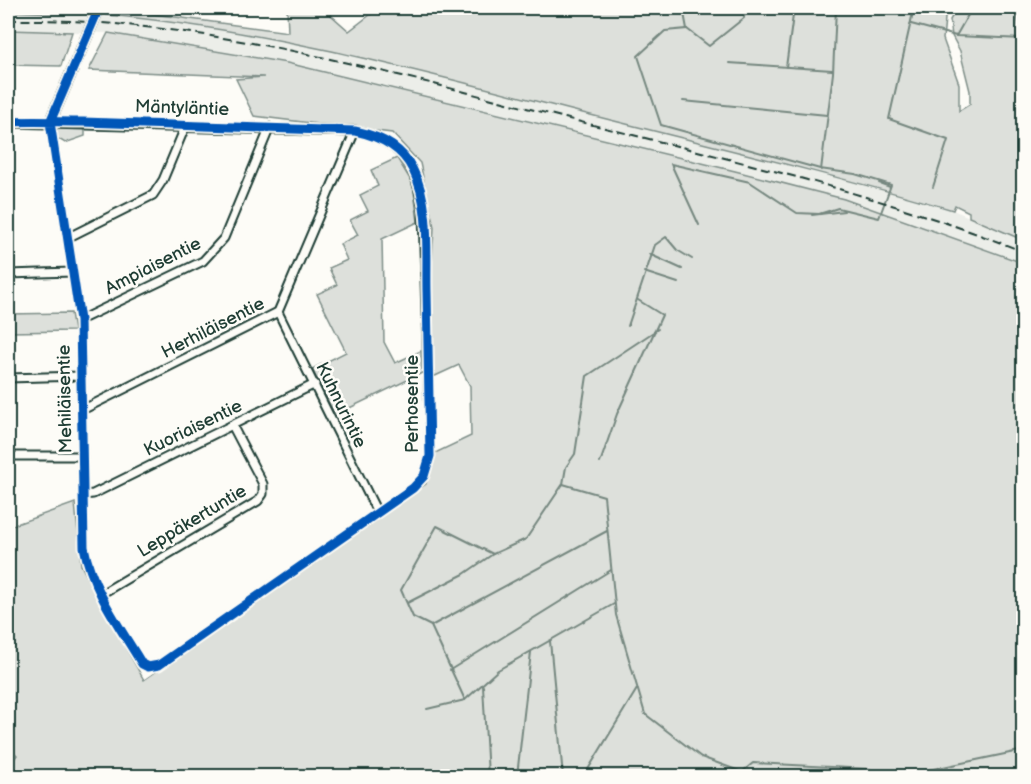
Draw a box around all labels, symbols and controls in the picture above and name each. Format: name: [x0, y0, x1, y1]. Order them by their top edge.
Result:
street label: Mäntyläntie: [135, 96, 230, 120]
street label: Ampiaisentie: [101, 233, 205, 299]
street label: Herhiläisentie: [158, 293, 268, 363]
street label: Mehiläisentie: [54, 344, 76, 454]
street label: Perhosentie: [402, 355, 423, 453]
street label: Kuhnurintie: [311, 359, 371, 452]
street label: Kuoriaisentie: [140, 395, 246, 461]
street label: Leppäkertuntie: [134, 480, 251, 562]

